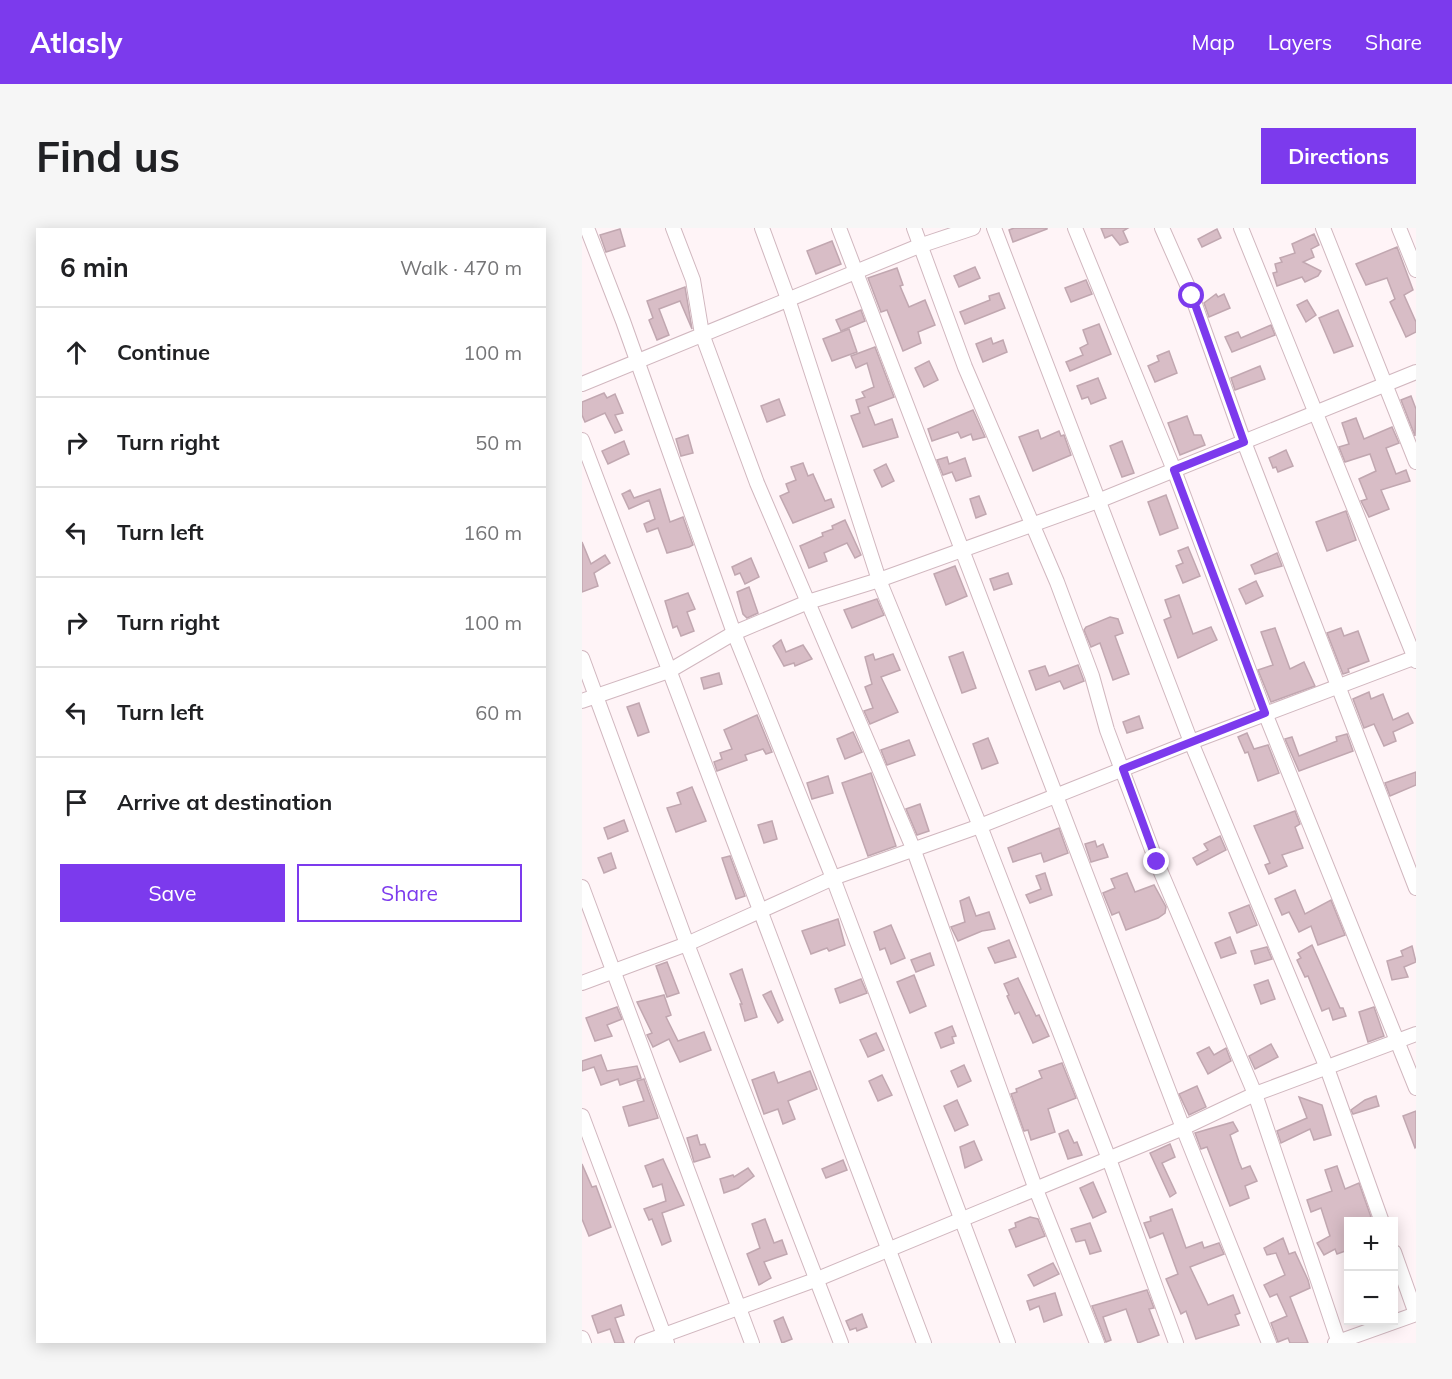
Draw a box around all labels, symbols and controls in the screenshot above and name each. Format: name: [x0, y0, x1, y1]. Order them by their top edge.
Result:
text: Atlasly: [30, 25, 122, 60]
text: Map: [1192, 29, 1235, 55]
text: Layers: [1268, 29, 1332, 55]
text: Share: [1365, 29, 1422, 55]
button: Directions: [1261, 128, 1416, 184]
text: Find us: [36, 130, 180, 183]
text: 6 min: [60, 251, 129, 284]
text: Walk · 470 m: [400, 255, 522, 280]
route start: [1178, 282, 1204, 308]
icon: ahead: [60, 336, 93, 369]
text: Continue: [117, 338, 210, 366]
text: 100 m: [463, 340, 522, 365]
icon: right: [60, 426, 93, 459]
text: Turn right: [117, 428, 220, 456]
text: 50 m: [475, 430, 522, 455]
icon: left: [60, 516, 93, 549]
text: Turn left: [117, 518, 204, 546]
text: 160 m: [463, 520, 522, 545]
icon: right: [60, 606, 93, 639]
text: Turn right: [117, 608, 220, 636]
text: 100 m: [463, 610, 522, 635]
icon: left: [60, 696, 93, 729]
text: Turn left: [117, 698, 204, 726]
text: 60 m: [475, 700, 522, 725]
icon: arrive: [60, 786, 93, 819]
text: Arrive at destination: [117, 788, 332, 816]
route end: [1143, 848, 1169, 874]
button: Save: [60, 864, 285, 922]
button: Share: [297, 864, 522, 922]
map controls: [1344, 1217, 1398, 1325]
button: +: [1344, 1217, 1398, 1271]
button: −: [1344, 1271, 1398, 1325]

